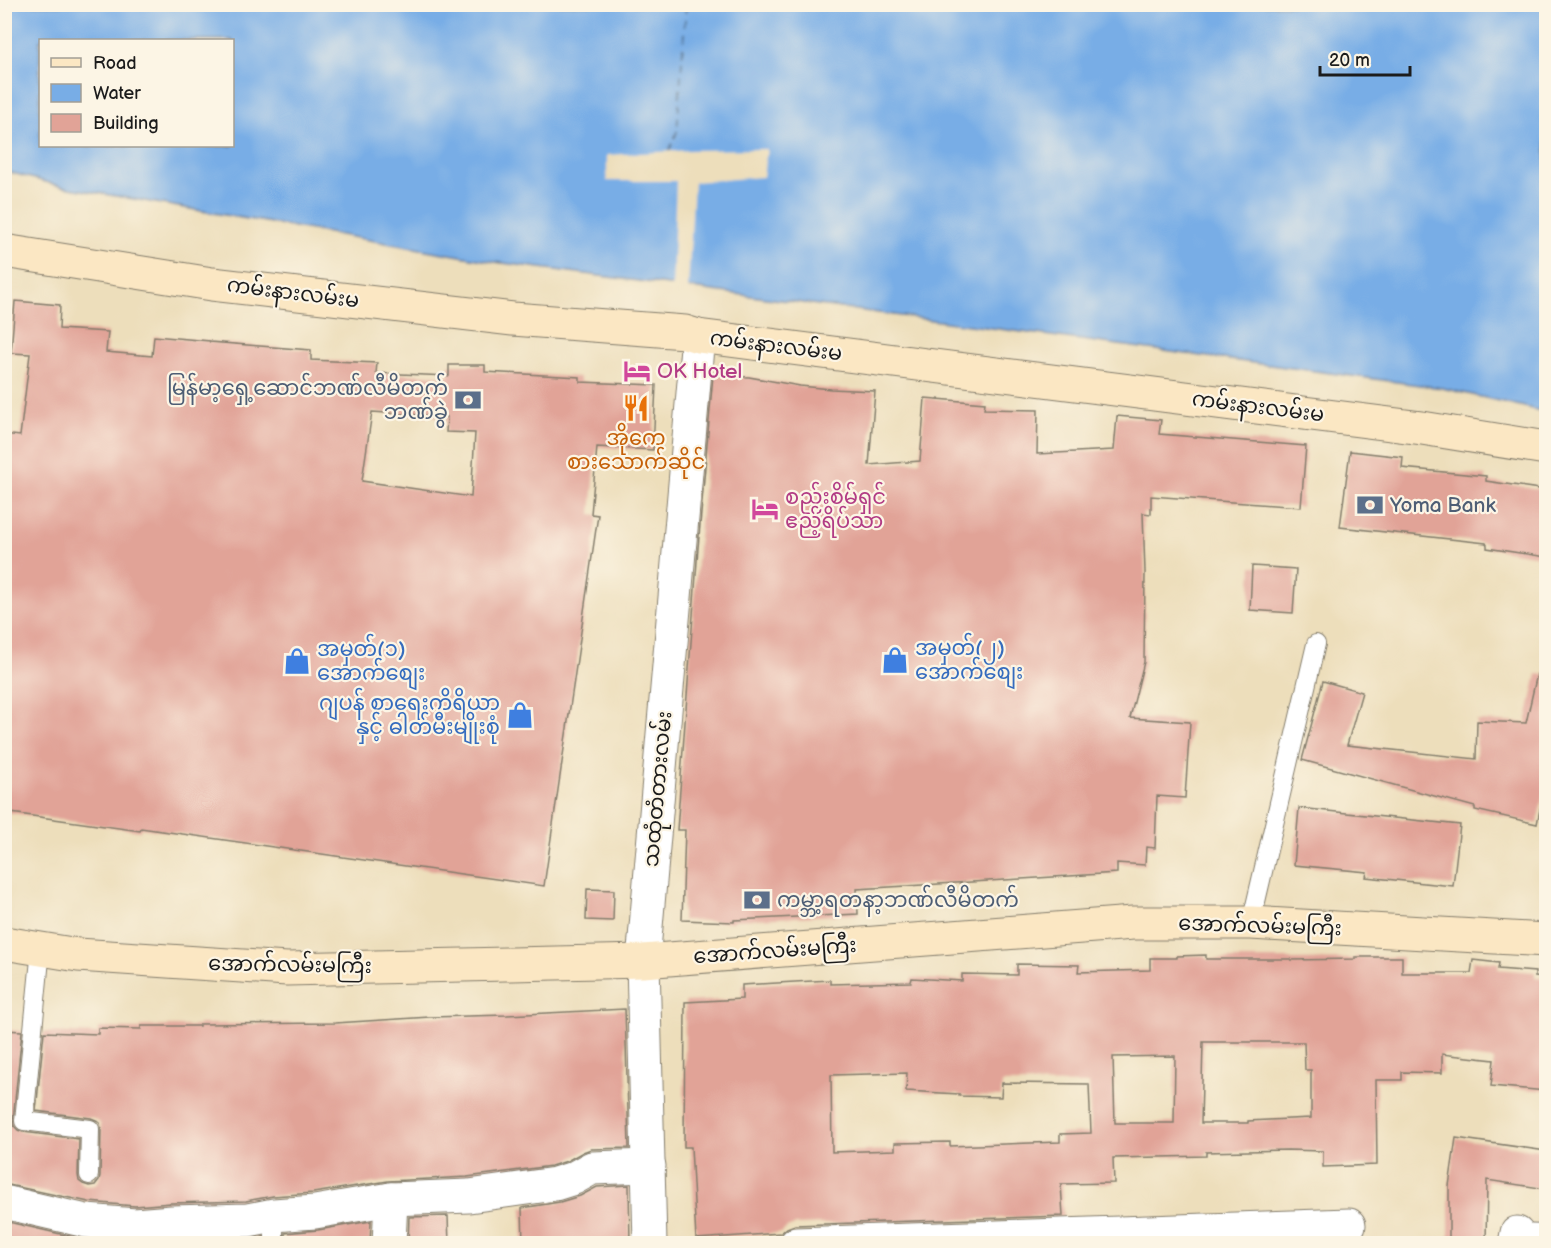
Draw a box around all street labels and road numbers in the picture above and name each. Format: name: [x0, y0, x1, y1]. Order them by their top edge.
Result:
street label: ကမ်းနားလမ်းမ: [225, 269, 361, 317]
street label: ကမ်းနားလမ်းမ: [708, 322, 844, 370]
street label: ကမ်းနားလမ်းမ: [1190, 383, 1326, 431]
street label: သထုံတံတားလမ်း: [635, 710, 681, 868]
street label: အောက်လမ်းမကြီး: [1178, 907, 1342, 945]
street label: အောက်လမ်းမကြီး: [692, 929, 858, 973]
street label: အောက်လမ်းမကြီး: [208, 947, 372, 983]

